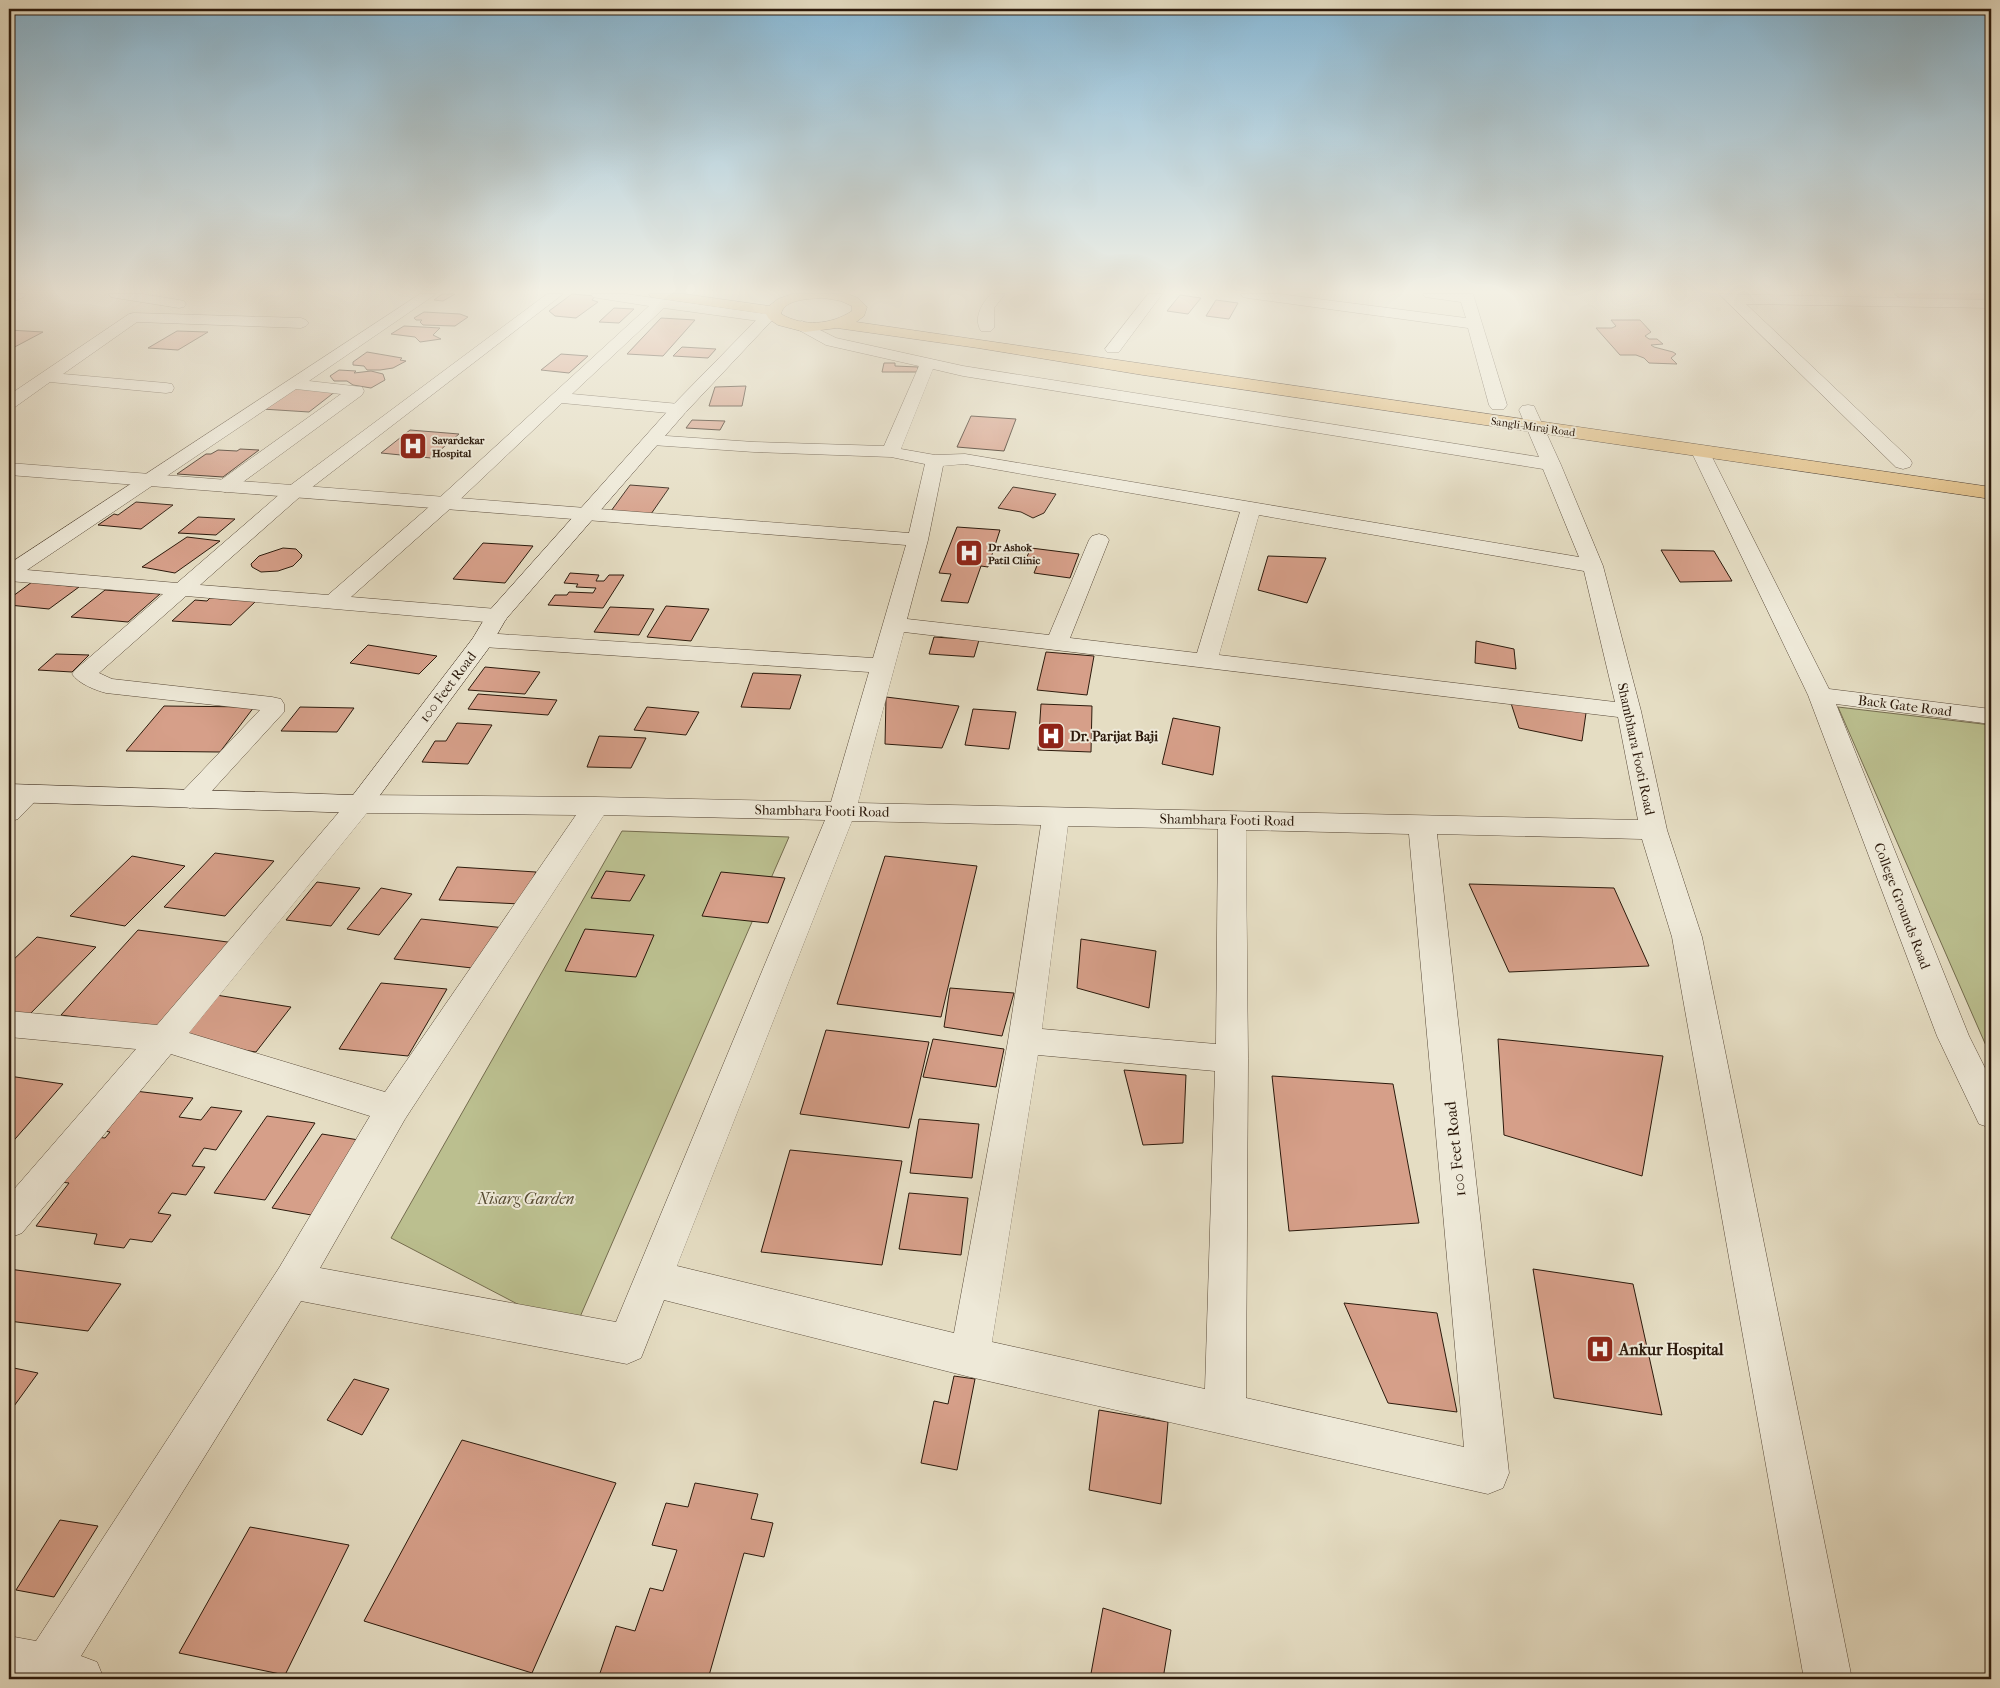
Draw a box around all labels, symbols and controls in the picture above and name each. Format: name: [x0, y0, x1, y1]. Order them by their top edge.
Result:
street label: Sangli-Miraj Road: [1490, 415, 1577, 439]
hospital icon: Savardekar Hospital: [398, 431, 428, 461]
place label: Savardekar Hospital: [432, 434, 485, 460]
hospital icon: Dr Ashok Patil Clinic: [954, 538, 984, 568]
place label: Dr Ashok Patil Clinic: [987, 541, 1040, 567]
street label: 100 Feet Road: [416, 648, 480, 726]
street label: Shambhara Footi Road: [1614, 681, 1658, 817]
street label: Back Gate Road: [1857, 692, 1953, 720]
hospital icon: Dr. Parijat Baji: [1036, 721, 1066, 751]
place label: Dr. Parijat Baji: [1070, 728, 1159, 745]
street label: Shambhara Footi Road: [754, 801, 890, 821]
street label: Shambhara Footi Road: [1159, 810, 1295, 830]
street label: College Grounds Road: [1870, 840, 1934, 972]
street label: 100 Feet Road: [1441, 1100, 1469, 1198]
park label: Nisarg Garden: [476, 1189, 575, 1208]
hospital icon: Ankur Hospital: [1585, 1334, 1615, 1364]
place label: Ankur Hospital: [1618, 1340, 1724, 1360]

